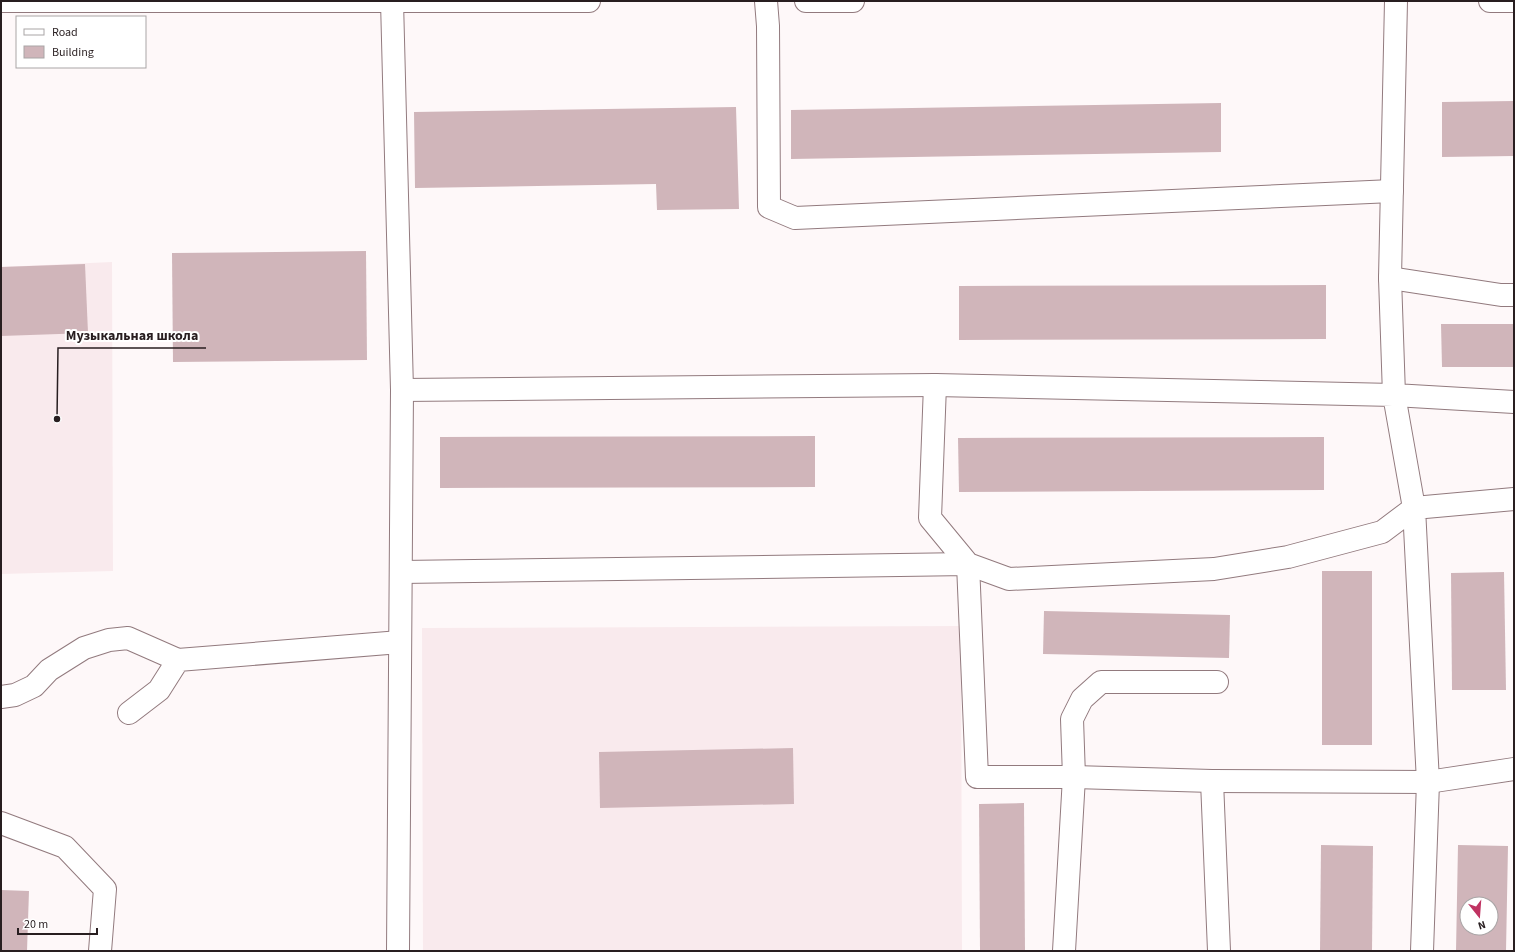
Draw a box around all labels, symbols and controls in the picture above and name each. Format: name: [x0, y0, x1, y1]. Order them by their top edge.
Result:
legend: [16, 16, 146, 68]
text: Road: [52, 24, 78, 41]
text: Building: [52, 44, 94, 61]
callout: Музыкальная школа: [58, 322, 206, 348]
text: Музыкальная школа: [66, 326, 198, 346]
north arrow: [1459, 896, 1499, 936]
scale bar: [18, 910, 97, 936]
text: 20 m: [24, 916, 48, 933]
text: N: [1476, 917, 1487, 933]

